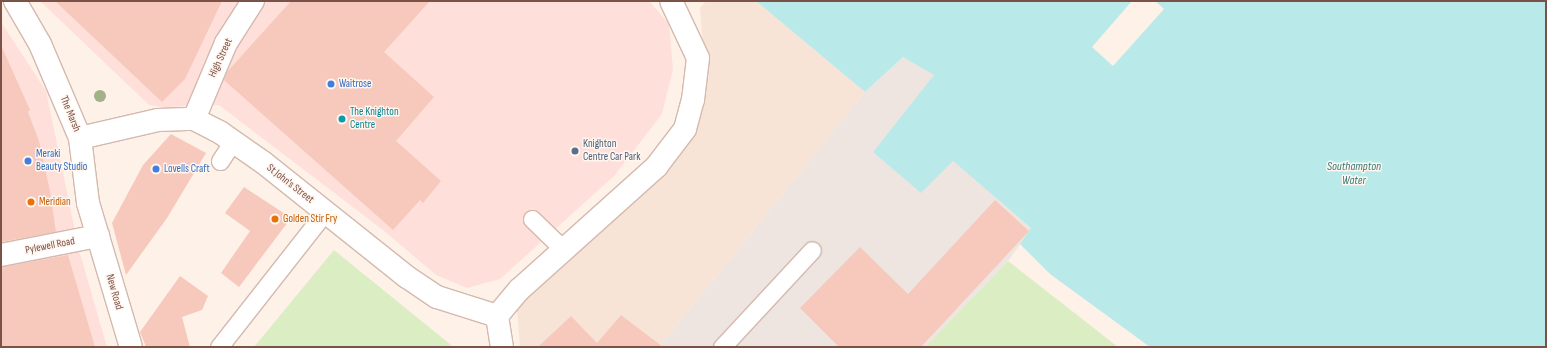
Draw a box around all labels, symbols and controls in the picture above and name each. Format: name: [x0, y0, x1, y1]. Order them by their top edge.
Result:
street label: High Street: [206, 36, 236, 80]
place label: Waitrose: [339, 77, 371, 91]
marker: Waitrose: [326, 79, 336, 89]
street label: The Marsh: [57, 94, 83, 134]
place label: The Knighton Centre: [350, 106, 399, 132]
marker: The Knighton Centre: [337, 114, 347, 124]
place label: Knighton Centre Car Park: [583, 138, 640, 164]
marker: Knighton Centre Car Park: [570, 146, 580, 156]
place label: Meraki Beauty Studio: [36, 148, 87, 174]
marker: Meraki Beauty Studio: [23, 156, 33, 166]
water label: Southampton Water: [1327, 160, 1381, 188]
street label: St John's Street: [264, 161, 316, 207]
place label: Lovells Craft: [164, 162, 210, 176]
marker: Lovells Craft: [151, 164, 161, 174]
place label: Meridian: [39, 195, 71, 209]
marker: Meridian: [26, 197, 36, 207]
place label: Golden Stir Fry: [283, 212, 337, 226]
marker: Golden Stir Fry: [270, 214, 280, 224]
street label: Pylewell Road: [24, 235, 76, 257]
street label: New Road: [103, 273, 125, 311]

